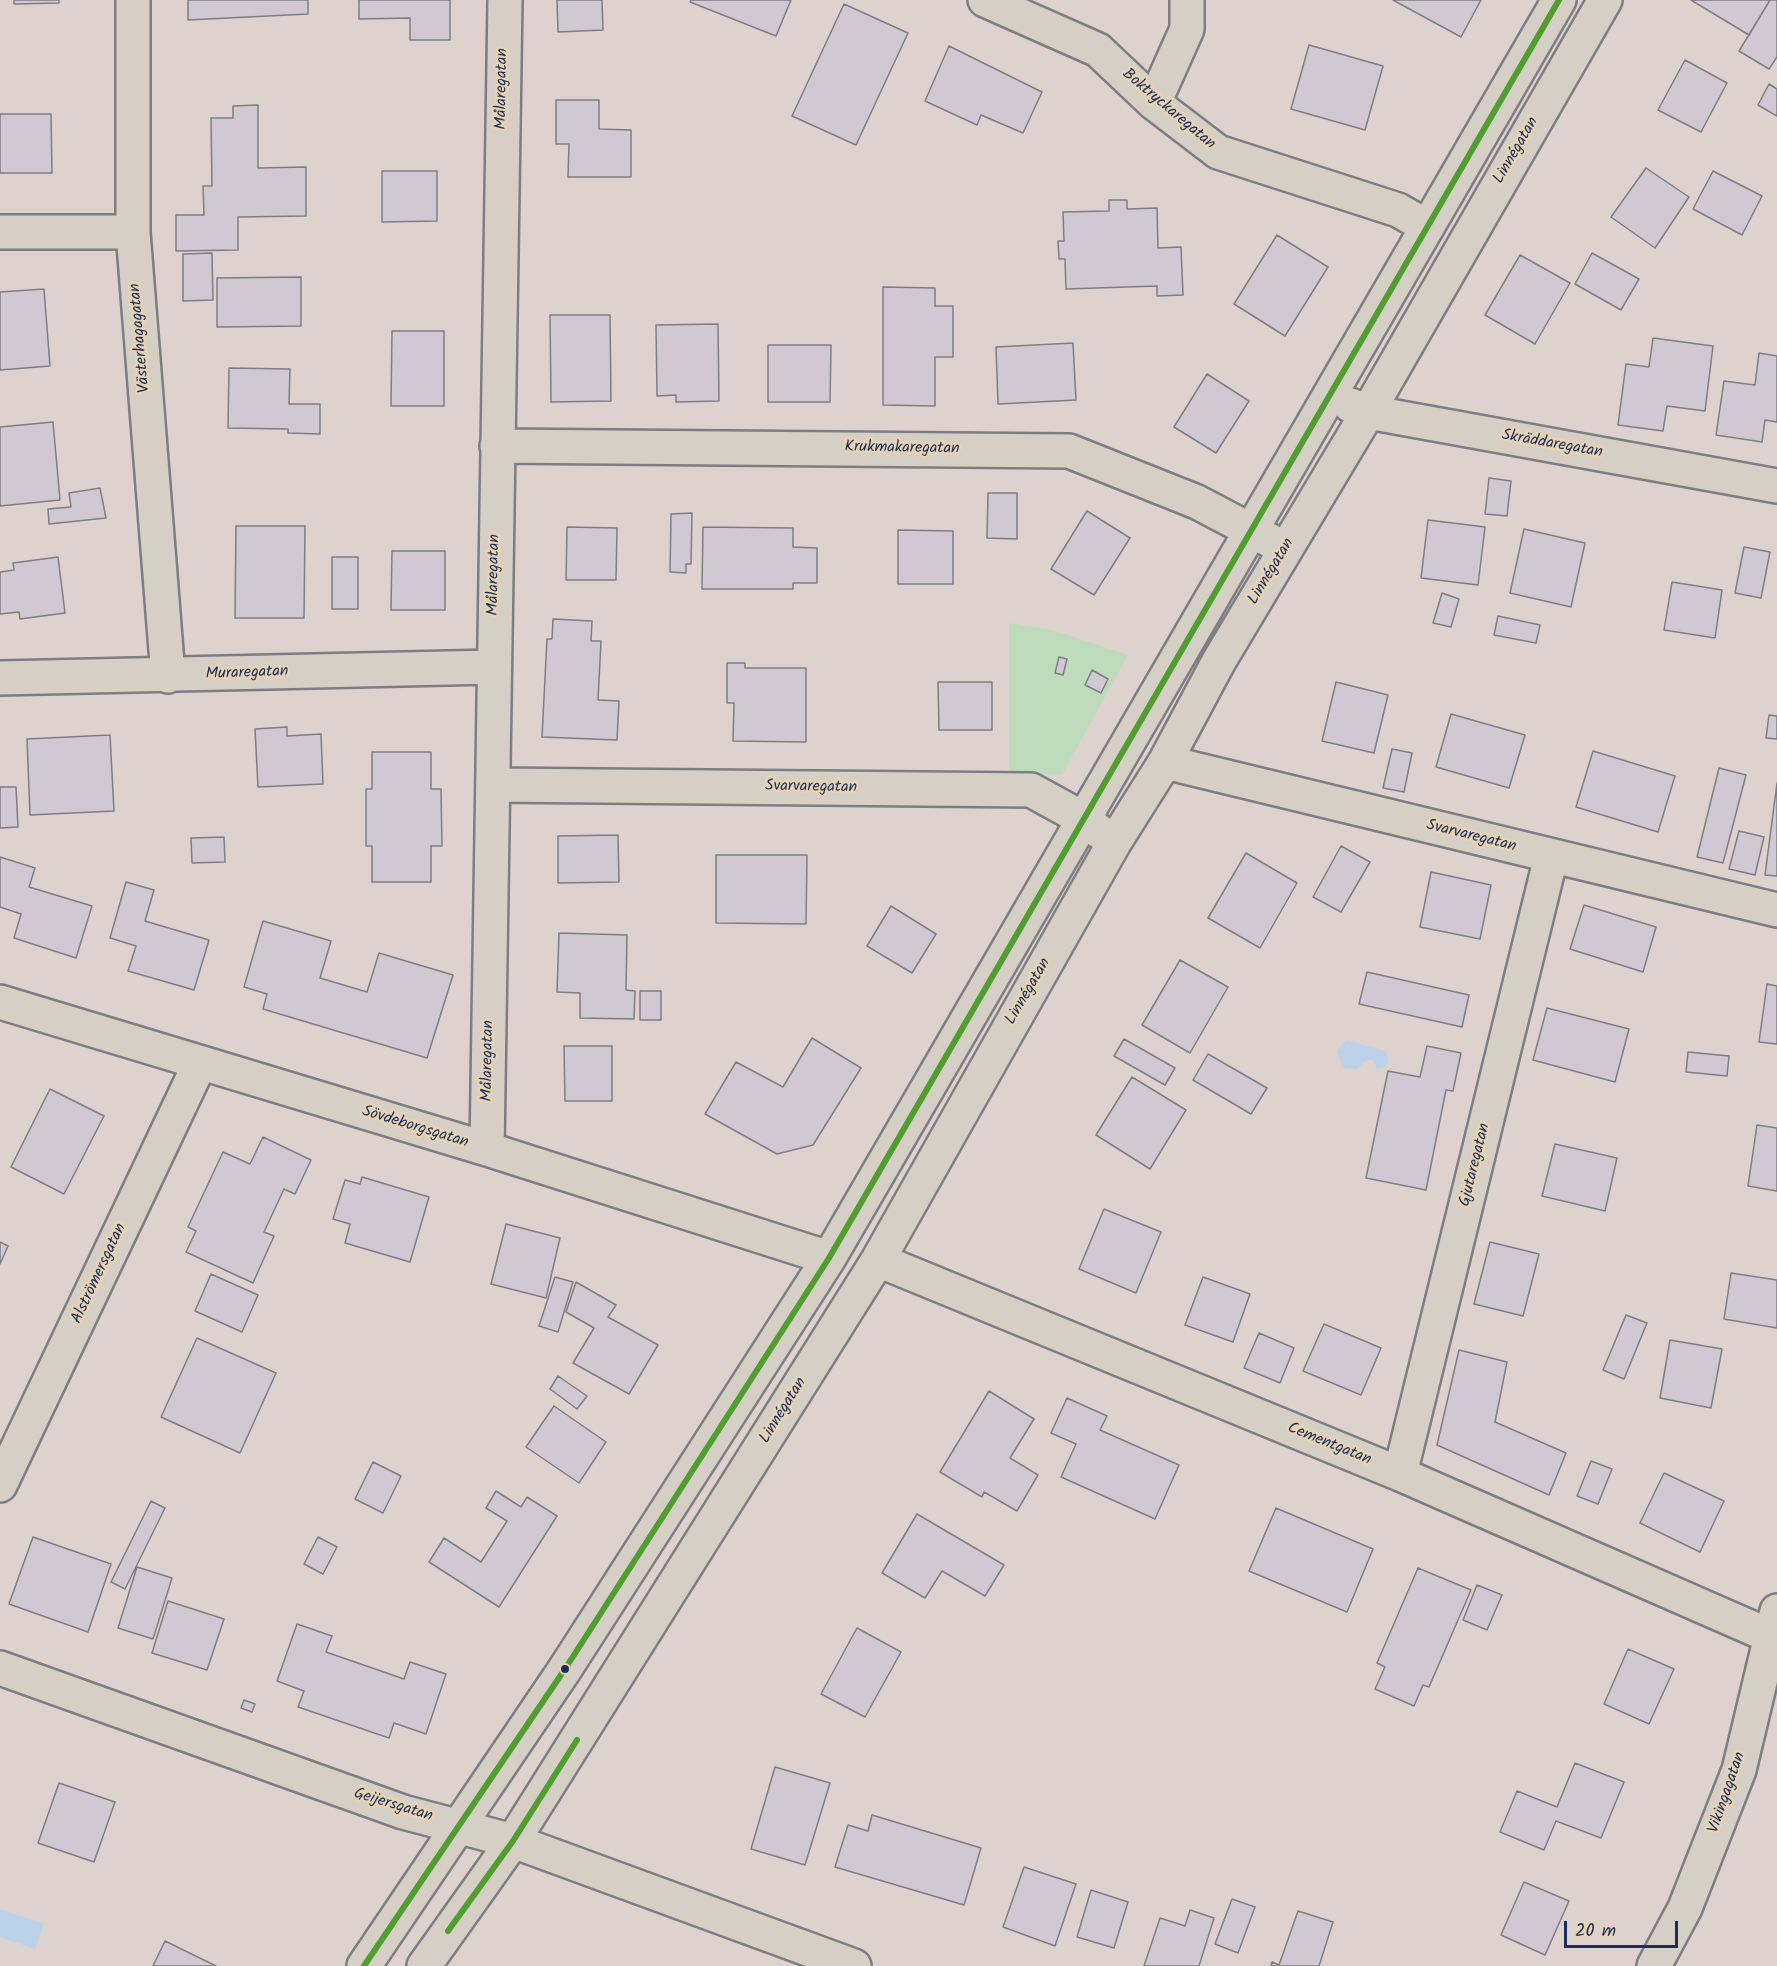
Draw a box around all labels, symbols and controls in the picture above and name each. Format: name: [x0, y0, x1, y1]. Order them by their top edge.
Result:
street label: Målaregatan: [493, 48, 513, 130]
street label: Boktryckaregatan: [1117, 65, 1219, 155]
street label: Linnégatan: [1490, 114, 1544, 188]
street label: Västerhagagatan: [127, 282, 155, 394]
street label: Skräddaregatan: [1500, 427, 1604, 463]
street label: Krukmakaregatan: [844, 438, 960, 460]
street label: Målaregatan: [485, 534, 505, 616]
street label: Linnégatan: [1245, 535, 1299, 609]
street label: Muraregatan: [205, 663, 289, 685]
street label: Svarvaregatan: [765, 778, 857, 798]
street label: Svarvaregatan: [1424, 817, 1518, 857]
street label: Linnégatan: [1002, 955, 1056, 1029]
street label: Målaregatan: [479, 1020, 499, 1102]
street label: Sövdeborgsgatan: [359, 1103, 471, 1153]
street label: Gjutaregatan: [1456, 1121, 1496, 1209]
street label: Alströmersgatan: [68, 1221, 132, 1327]
street label: Linnégatan: [756, 1375, 812, 1447]
street label: Cementgatan: [1284, 1419, 1374, 1471]
unlabelled marker: [559, 1663, 571, 1675]
street label: Vikingagatan: [1705, 1750, 1751, 1836]
street label: Geijersgatan: [351, 1785, 435, 1827]
scale bar: [1567, 1909, 1681, 1947]
text: 20 m: [1575, 1917, 1616, 1946]

